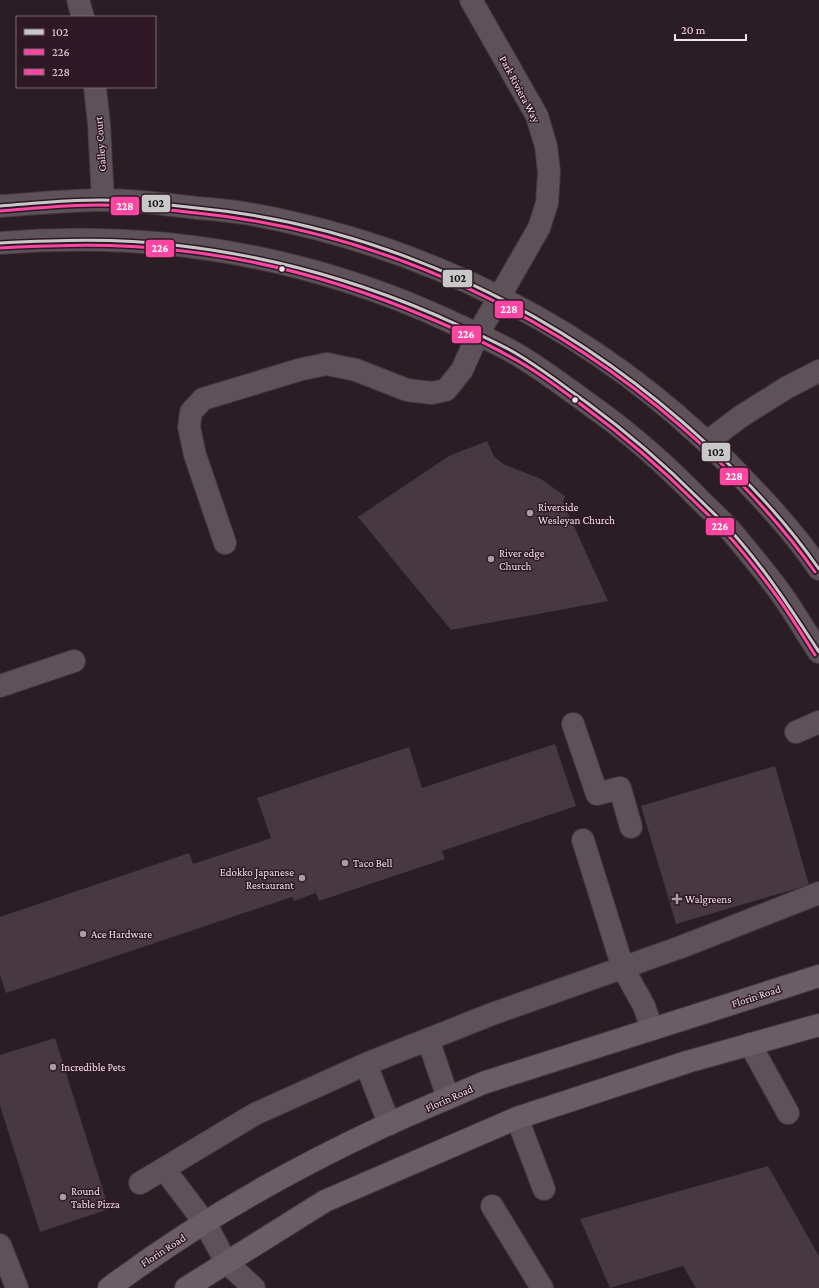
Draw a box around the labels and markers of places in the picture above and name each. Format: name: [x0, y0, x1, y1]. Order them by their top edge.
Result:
unlabelled marker: [277, 264, 287, 274]
unlabelled marker: [570, 395, 580, 405]
place label: Riverside Wesleyan Church: [538, 501, 615, 527]
marker: Riverside Wesleyan Church: [525, 508, 535, 518]
place label: River edge Church: [499, 547, 545, 572]
marker: River edge Church: [486, 554, 496, 564]
place label: Taco Bell: [353, 857, 392, 869]
marker: Taco Bell: [340, 858, 350, 868]
place label: Edokko Japanese Restaurant: [220, 866, 294, 891]
marker: Edokko Japanese Restaurant: [297, 873, 307, 883]
place label: Walgreens: [685, 893, 731, 906]
marker: Walgreens: [672, 894, 682, 904]
place label: Ace Hardware: [91, 928, 152, 940]
marker: Ace Hardware: [78, 929, 88, 939]
place label: Incredible Pets: [61, 1061, 125, 1073]
marker: Incredible Pets: [48, 1062, 58, 1072]
place label: Round Table Pizza: [71, 1185, 120, 1210]
marker: Round Table Pizza: [58, 1192, 68, 1202]

